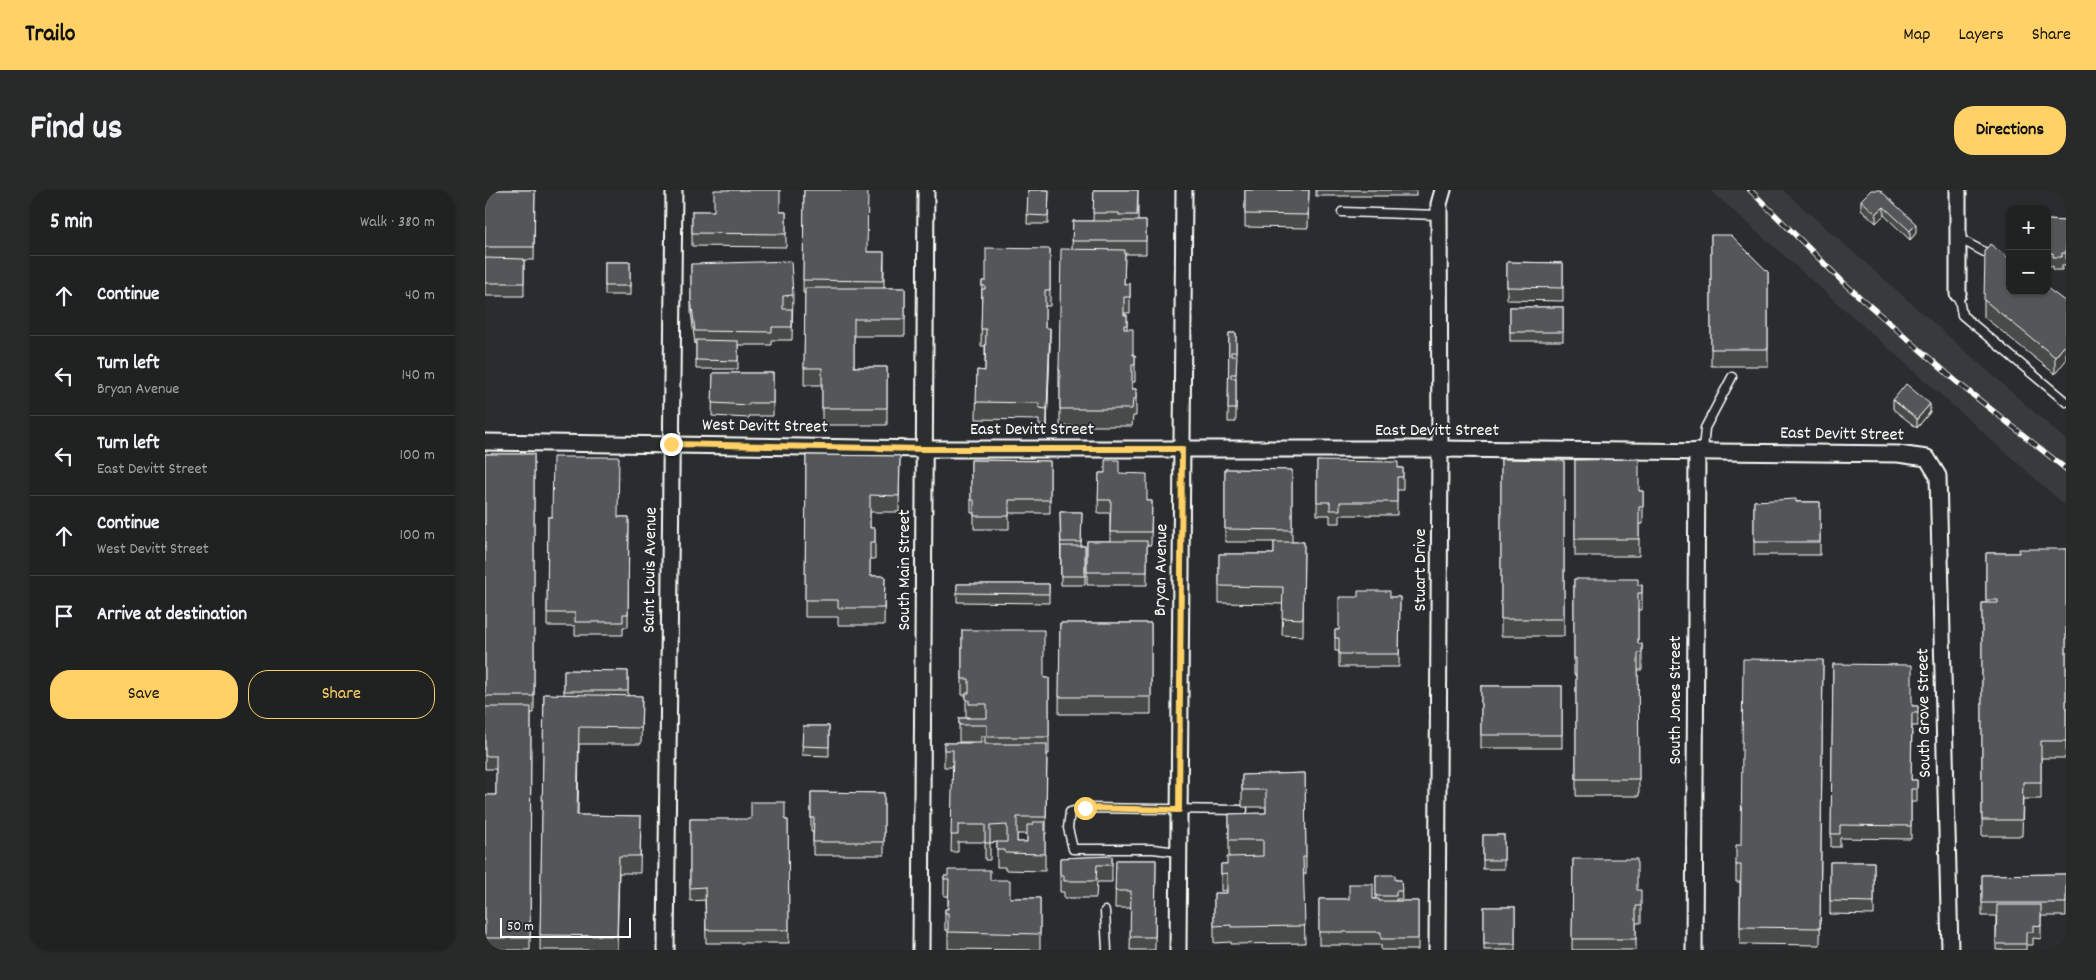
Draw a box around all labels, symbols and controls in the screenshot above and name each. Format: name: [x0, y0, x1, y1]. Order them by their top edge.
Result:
text: Trailo: [25, 18, 76, 52]
text: Map: [1903, 23, 1930, 48]
text: Layers: [1958, 23, 2004, 48]
text: Share: [2032, 23, 2071, 48]
text: Find us: [30, 105, 122, 155]
button: Directions: [1954, 106, 2066, 155]
map controls: [2006, 205, 2051, 295]
button: +: [2006, 205, 2051, 250]
text: 5 min: [50, 208, 93, 238]
text: Walk · 380 m: [360, 211, 435, 234]
button: −: [2006, 250, 2051, 295]
icon: ahead: [50, 282, 78, 310]
text: Continue: [97, 282, 159, 309]
text: 40 m: [405, 284, 435, 307]
text: Turn left: [97, 351, 160, 378]
icon: left: [50, 362, 78, 390]
text: 140 m: [401, 364, 435, 387]
text: Bryan Avenue: [97, 378, 179, 401]
street label: West Devitt Street: [702, 413, 828, 441]
street label: East Devitt Street: [970, 418, 1094, 443]
street label: East Devitt Street: [1375, 419, 1499, 444]
street label: East Devitt Street: [1780, 421, 1905, 449]
text: Turn left: [97, 431, 160, 458]
route end: [660, 433, 683, 456]
icon: left: [50, 442, 78, 470]
text: 100 m: [399, 444, 435, 467]
text: East Devitt Street: [97, 458, 207, 481]
street label: Saint Louis Avenue: [637, 507, 665, 633]
street label: South Main Street: [893, 509, 918, 631]
text: Continue: [97, 511, 159, 538]
icon: ahead: [50, 522, 78, 550]
street label: Bryan Avenue: [1149, 523, 1175, 617]
text: 100 m: [399, 524, 435, 547]
street label: Stuart Drive: [1409, 528, 1434, 611]
text: West Devitt Street: [97, 538, 209, 561]
icon: arrive: [50, 602, 78, 630]
text: Arrive at destination: [97, 602, 247, 629]
street label: South Jones Street: [1664, 635, 1689, 764]
street label: South Grove Street: [1911, 648, 1939, 778]
button: Save: [50, 670, 238, 719]
button: Share: [248, 670, 435, 719]
route start: [1074, 797, 1097, 820]
scale bar: [500, 915, 631, 938]
text: 50 m: [507, 917, 534, 937]

